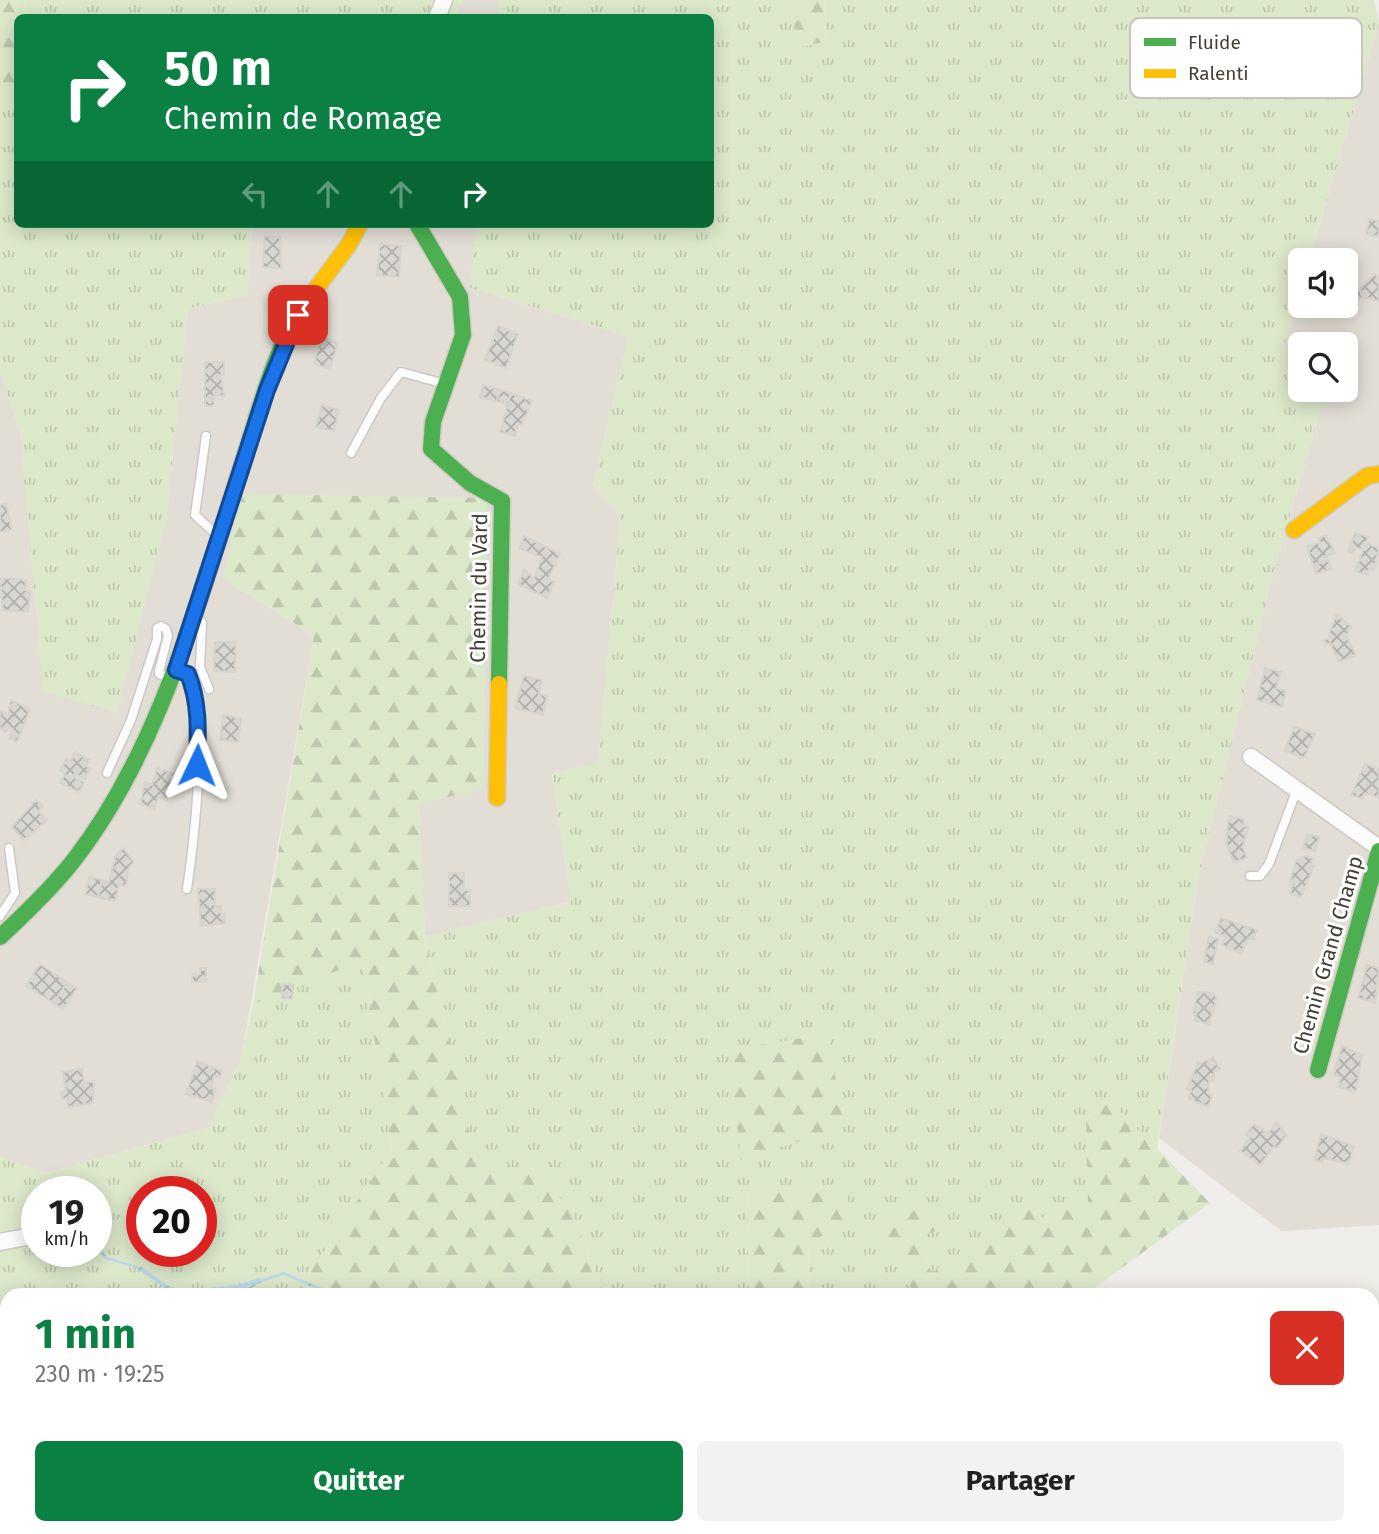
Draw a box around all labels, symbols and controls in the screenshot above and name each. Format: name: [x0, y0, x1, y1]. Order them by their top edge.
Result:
legend: [1130, 18, 1362, 98]
text: Fluide: [1188, 31, 1241, 54]
text: 50 m: [164, 39, 272, 98]
icon: right: [49, 42, 140, 133]
text: Ralenti: [1188, 62, 1249, 85]
text: Chemin de Romage: [164, 99, 442, 137]
icon: left: [236, 175, 274, 213]
icon: ahead: [309, 175, 347, 213]
icon: ahead: [382, 175, 420, 213]
icon: right: [455, 175, 493, 213]
map controls: [1288, 248, 1358, 402]
button: sound: [1288, 248, 1358, 318]
pin: [268, 285, 328, 345]
icon: arrive: [279, 296, 317, 334]
button: search: [1288, 332, 1358, 402]
street label: Chemin du Vard: [465, 513, 493, 663]
position arrow: [160, 728, 234, 802]
street label: Chemin Grand Champ: [1287, 853, 1369, 1057]
speed limit sign: 20: [126, 1176, 217, 1267]
text: 19: [49, 1191, 84, 1233]
text: km/h: [44, 1228, 89, 1250]
text: 1 min: [35, 1309, 136, 1359]
button: close: [1270, 1311, 1344, 1385]
text: 230 m · 19:25: [35, 1360, 165, 1388]
button: Quitter: [35, 1441, 683, 1521]
button: Partager: [697, 1441, 1344, 1521]

